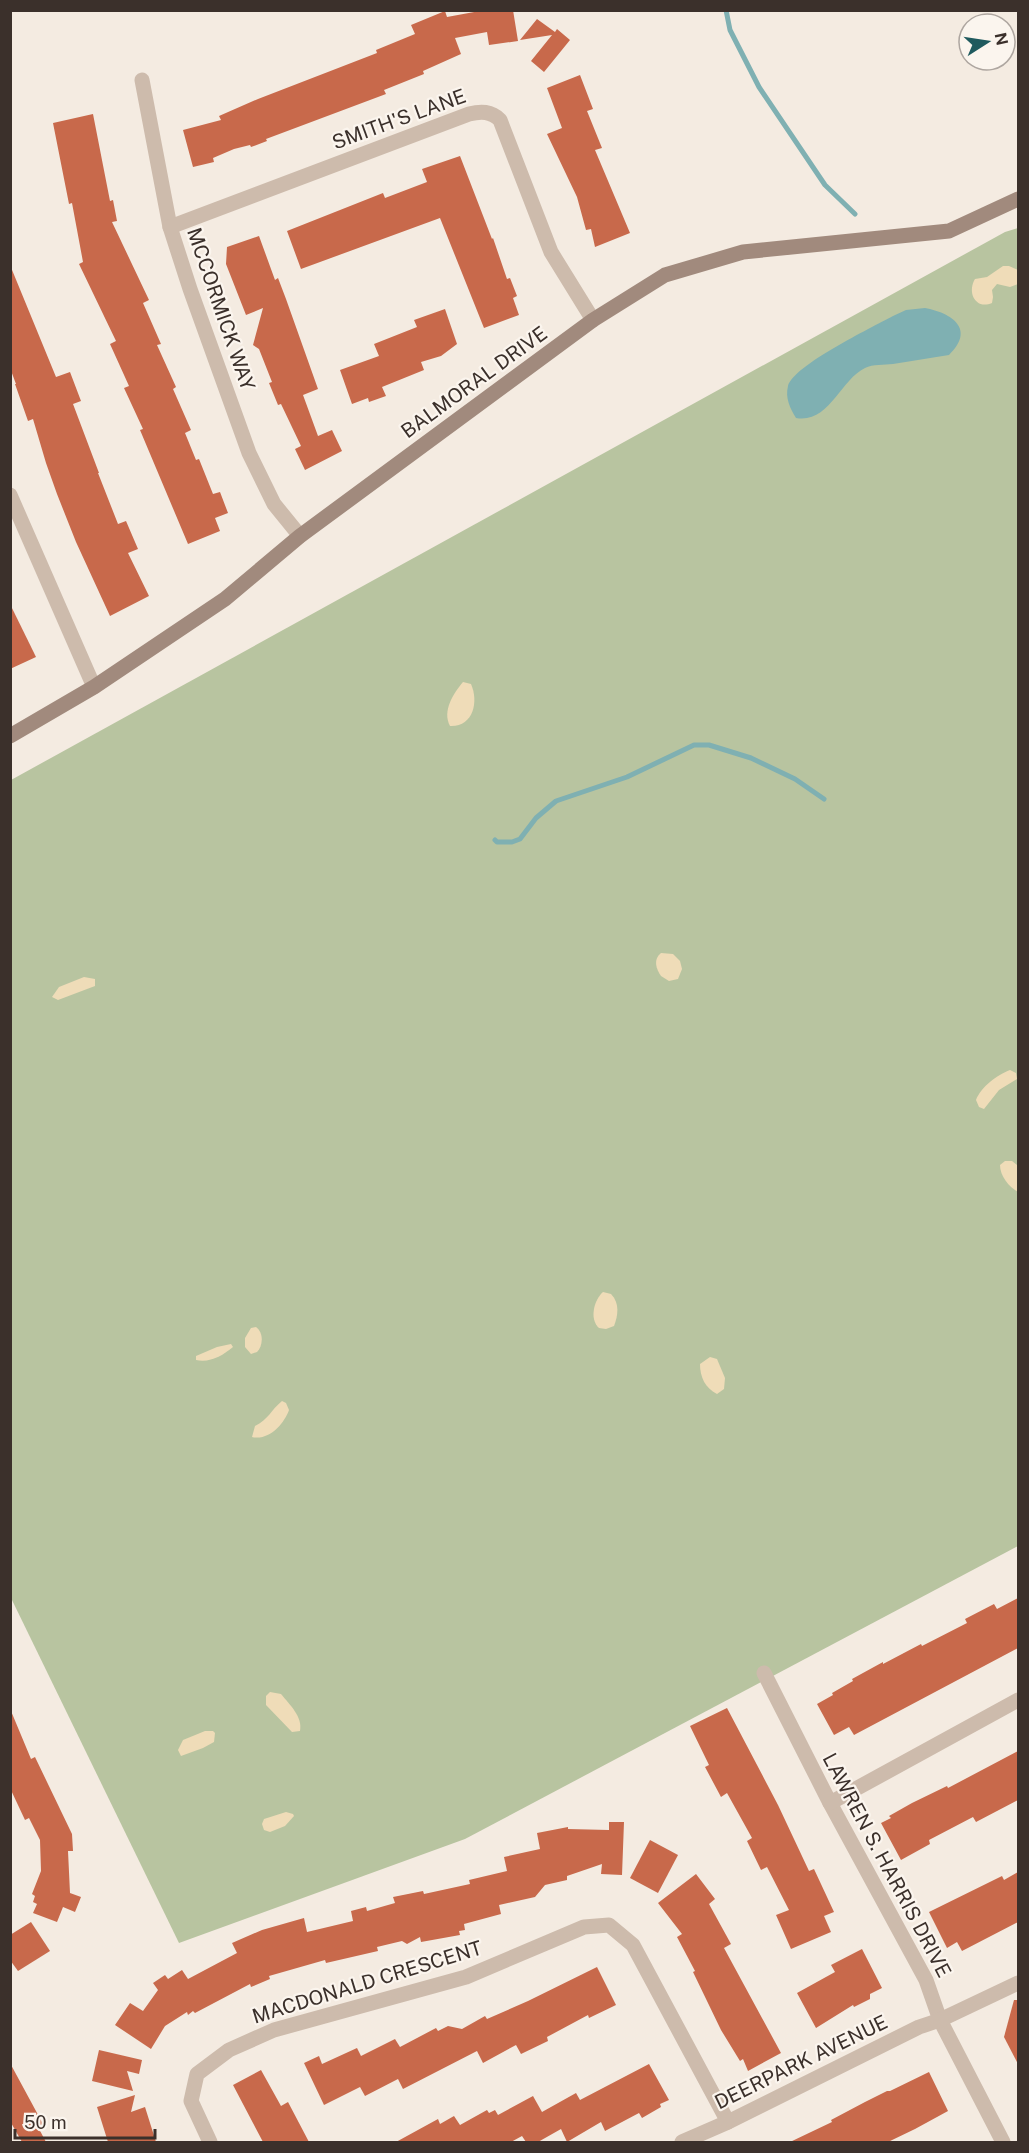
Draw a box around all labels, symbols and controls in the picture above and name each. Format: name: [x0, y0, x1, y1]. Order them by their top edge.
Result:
north arrow: [957, 12, 1017, 72]
text: N: [991, 31, 1012, 47]
street label: SMITH'S LANE: [329, 84, 469, 154]
street label: MCCORMICK WAY: [182, 225, 260, 393]
street label: BALMORAL DRIVE: [396, 321, 552, 443]
street label: LAWREN S. HARRIS DRIVE: [818, 1749, 956, 1981]
street label: MACDONALD CRESCENT: [249, 1936, 485, 2028]
street label: DEERPARK AVENUE: [711, 2010, 891, 2114]
scale bar: [15, 2102, 154, 2140]
text: 50 m: [24, 2112, 67, 2133]

